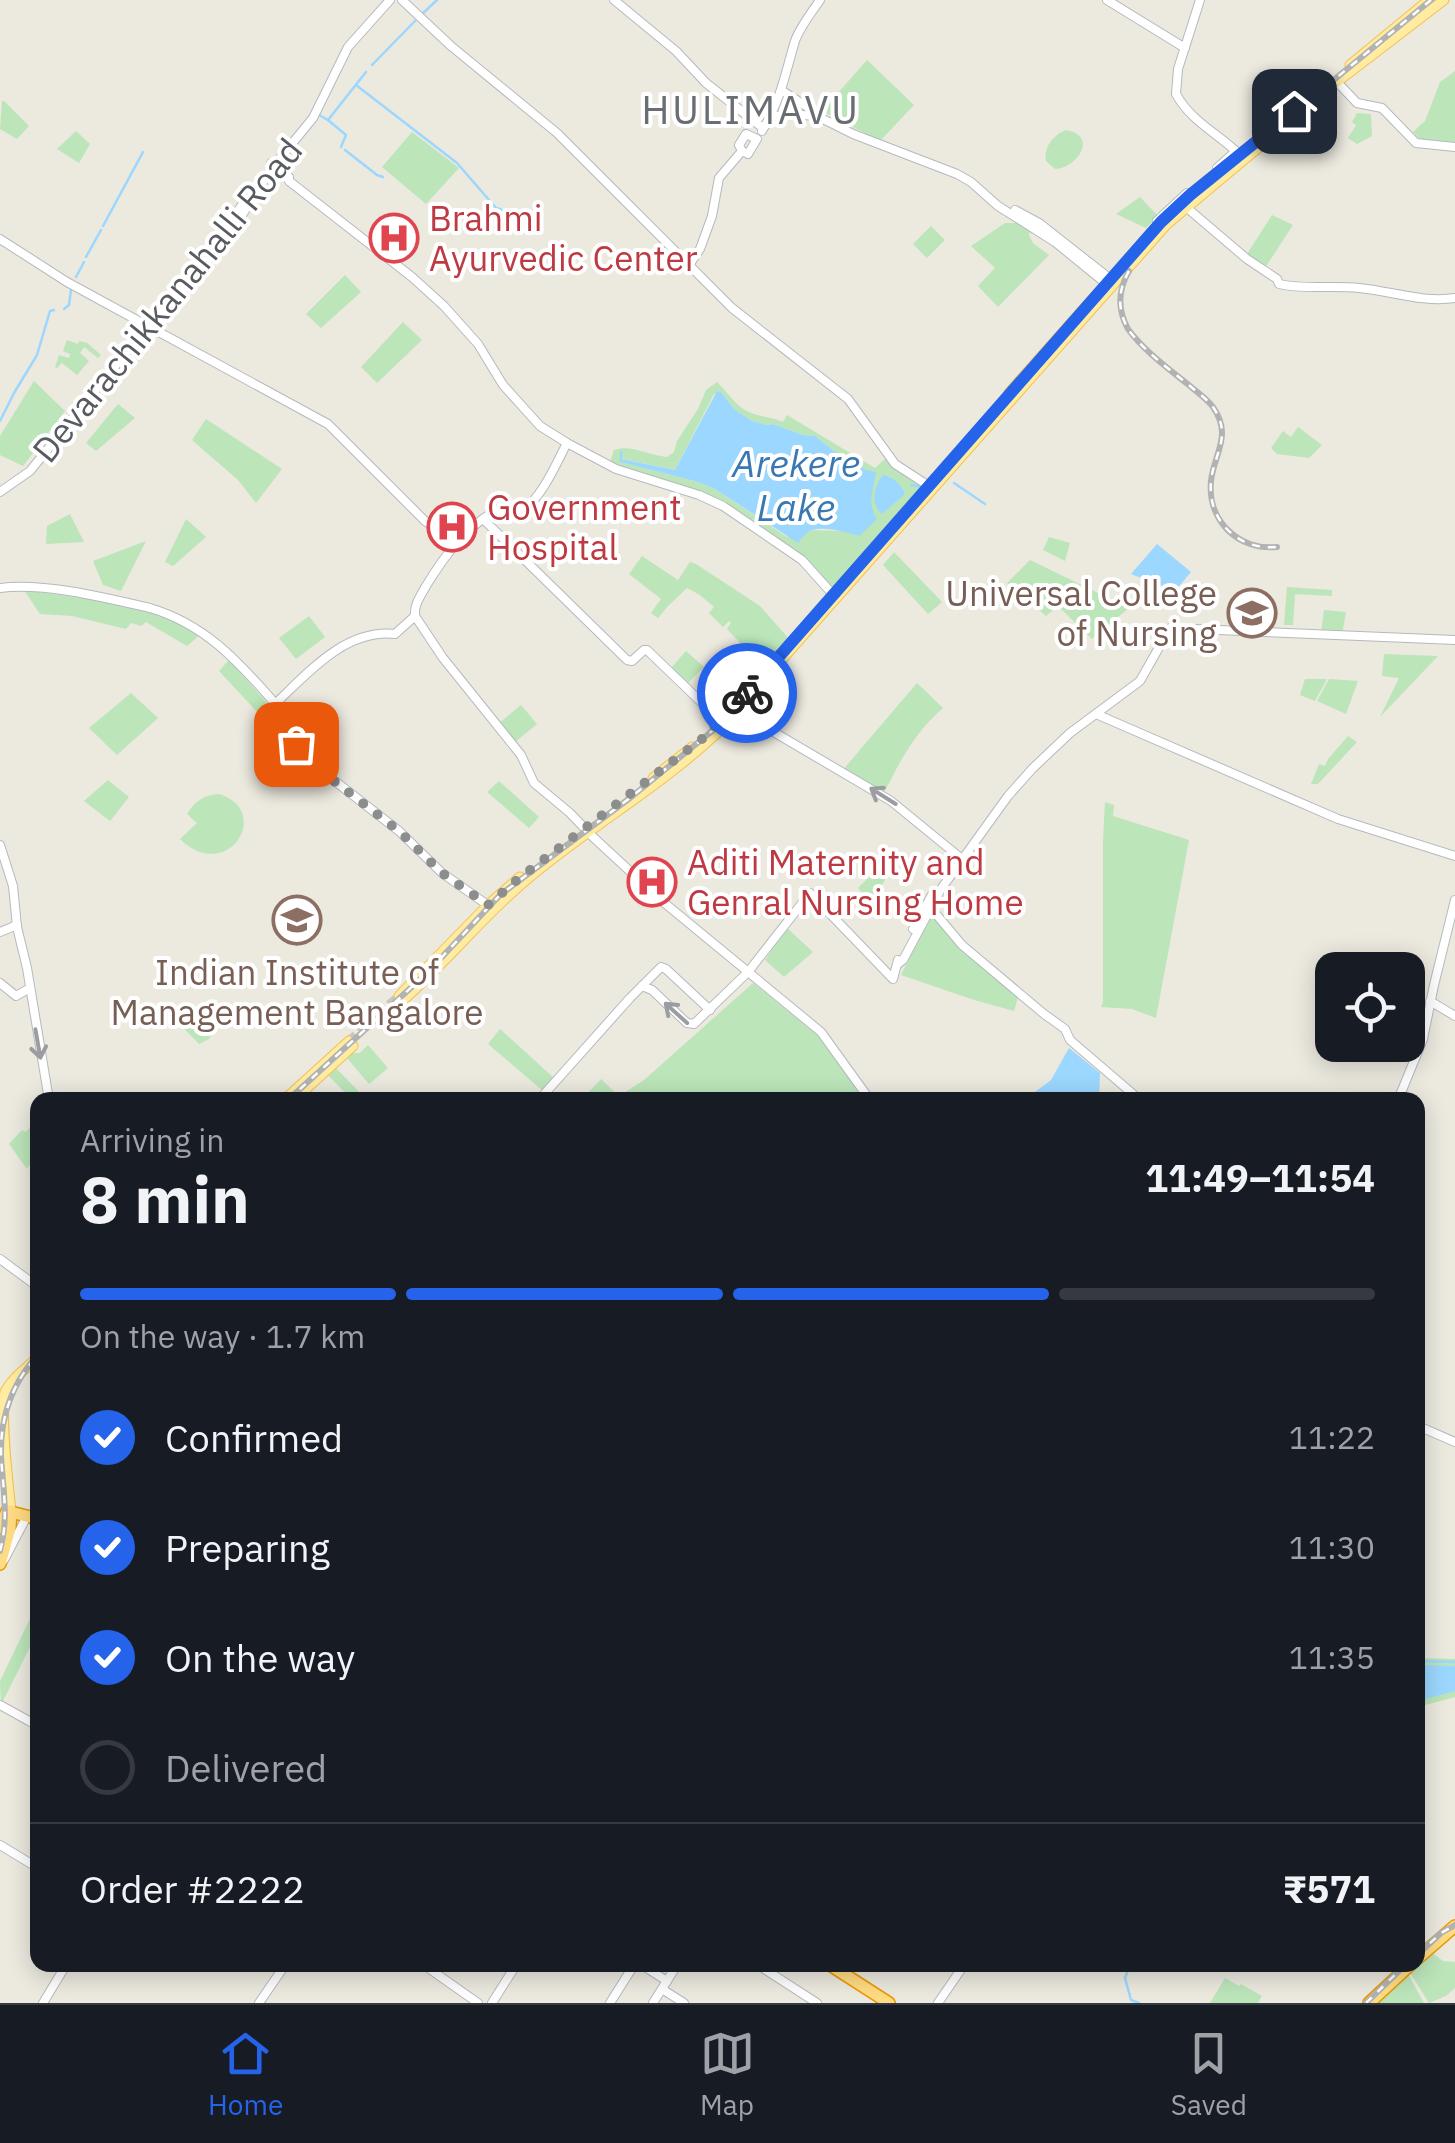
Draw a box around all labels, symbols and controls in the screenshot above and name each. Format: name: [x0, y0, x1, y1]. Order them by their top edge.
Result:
pin: [1252, 69, 1337, 154]
district label: HULIMAVU: [641, 83, 861, 135]
icon: home: [1267, 84, 1322, 139]
street label: Devarachikkanahalli Road: [22, 128, 312, 472]
place label: Brahmi Ayurvedic Center: [429, 195, 698, 281]
hospital icon: Brahmi Ayurvedic Center: [368, 212, 420, 264]
water label: Arekere Lake: [730, 438, 860, 531]
place label: Government Hospital: [487, 484, 681, 570]
hospital icon: Government Hospital: [426, 501, 478, 553]
place label: Universal College of Nursing: [945, 570, 1218, 656]
school or university icon: Universal College of Nursing: [1226, 587, 1278, 639]
courier: [697, 643, 797, 743]
icon: bike: [720, 666, 775, 721]
pin: [254, 702, 339, 787]
icon: bag: [269, 717, 324, 772]
one-way arrow: [869, 786, 897, 807]
place label: Aditi Maternity and Genral Nursing Home: [687, 839, 1024, 925]
hospital icon: Aditi Maternity and Genral Nursing Home: [626, 856, 678, 908]
school or university icon: Indian Institute of Management Bangalore: [271, 894, 323, 946]
place label: Indian Institute of Management Bangalore: [111, 949, 483, 1035]
map controls: [1315, 952, 1425, 1062]
button: locate: [1315, 952, 1425, 1062]
one-way arrow: [664, 1001, 689, 1024]
one-way arrow: [30, 1027, 48, 1060]
text: Arriving in: [80, 1119, 225, 1161]
text: 11:49–11:54: [1145, 1153, 1375, 1202]
text: 8 min: [80, 1156, 250, 1241]
text: On the way · 1.7 km: [80, 1315, 365, 1357]
icon: check: [80, 1410, 135, 1465]
text: Confirmed: [165, 1413, 343, 1462]
text: 11:22: [1289, 1416, 1375, 1458]
icon: check: [80, 1520, 135, 1575]
text: Preparing: [165, 1523, 330, 1572]
text: 11:30: [1289, 1526, 1375, 1568]
icon: check: [80, 1630, 135, 1685]
text: On the way: [165, 1633, 355, 1682]
text: 11:35: [1289, 1636, 1375, 1678]
text: Delivered: [165, 1743, 327, 1792]
text: Order #2222: [80, 1864, 305, 1913]
text: ₹571: [1283, 1864, 1375, 1913]
tab: Home: [208, 2026, 283, 2123]
tab: Map: [700, 2026, 755, 2123]
tab: Saved: [1171, 2026, 1247, 2123]

